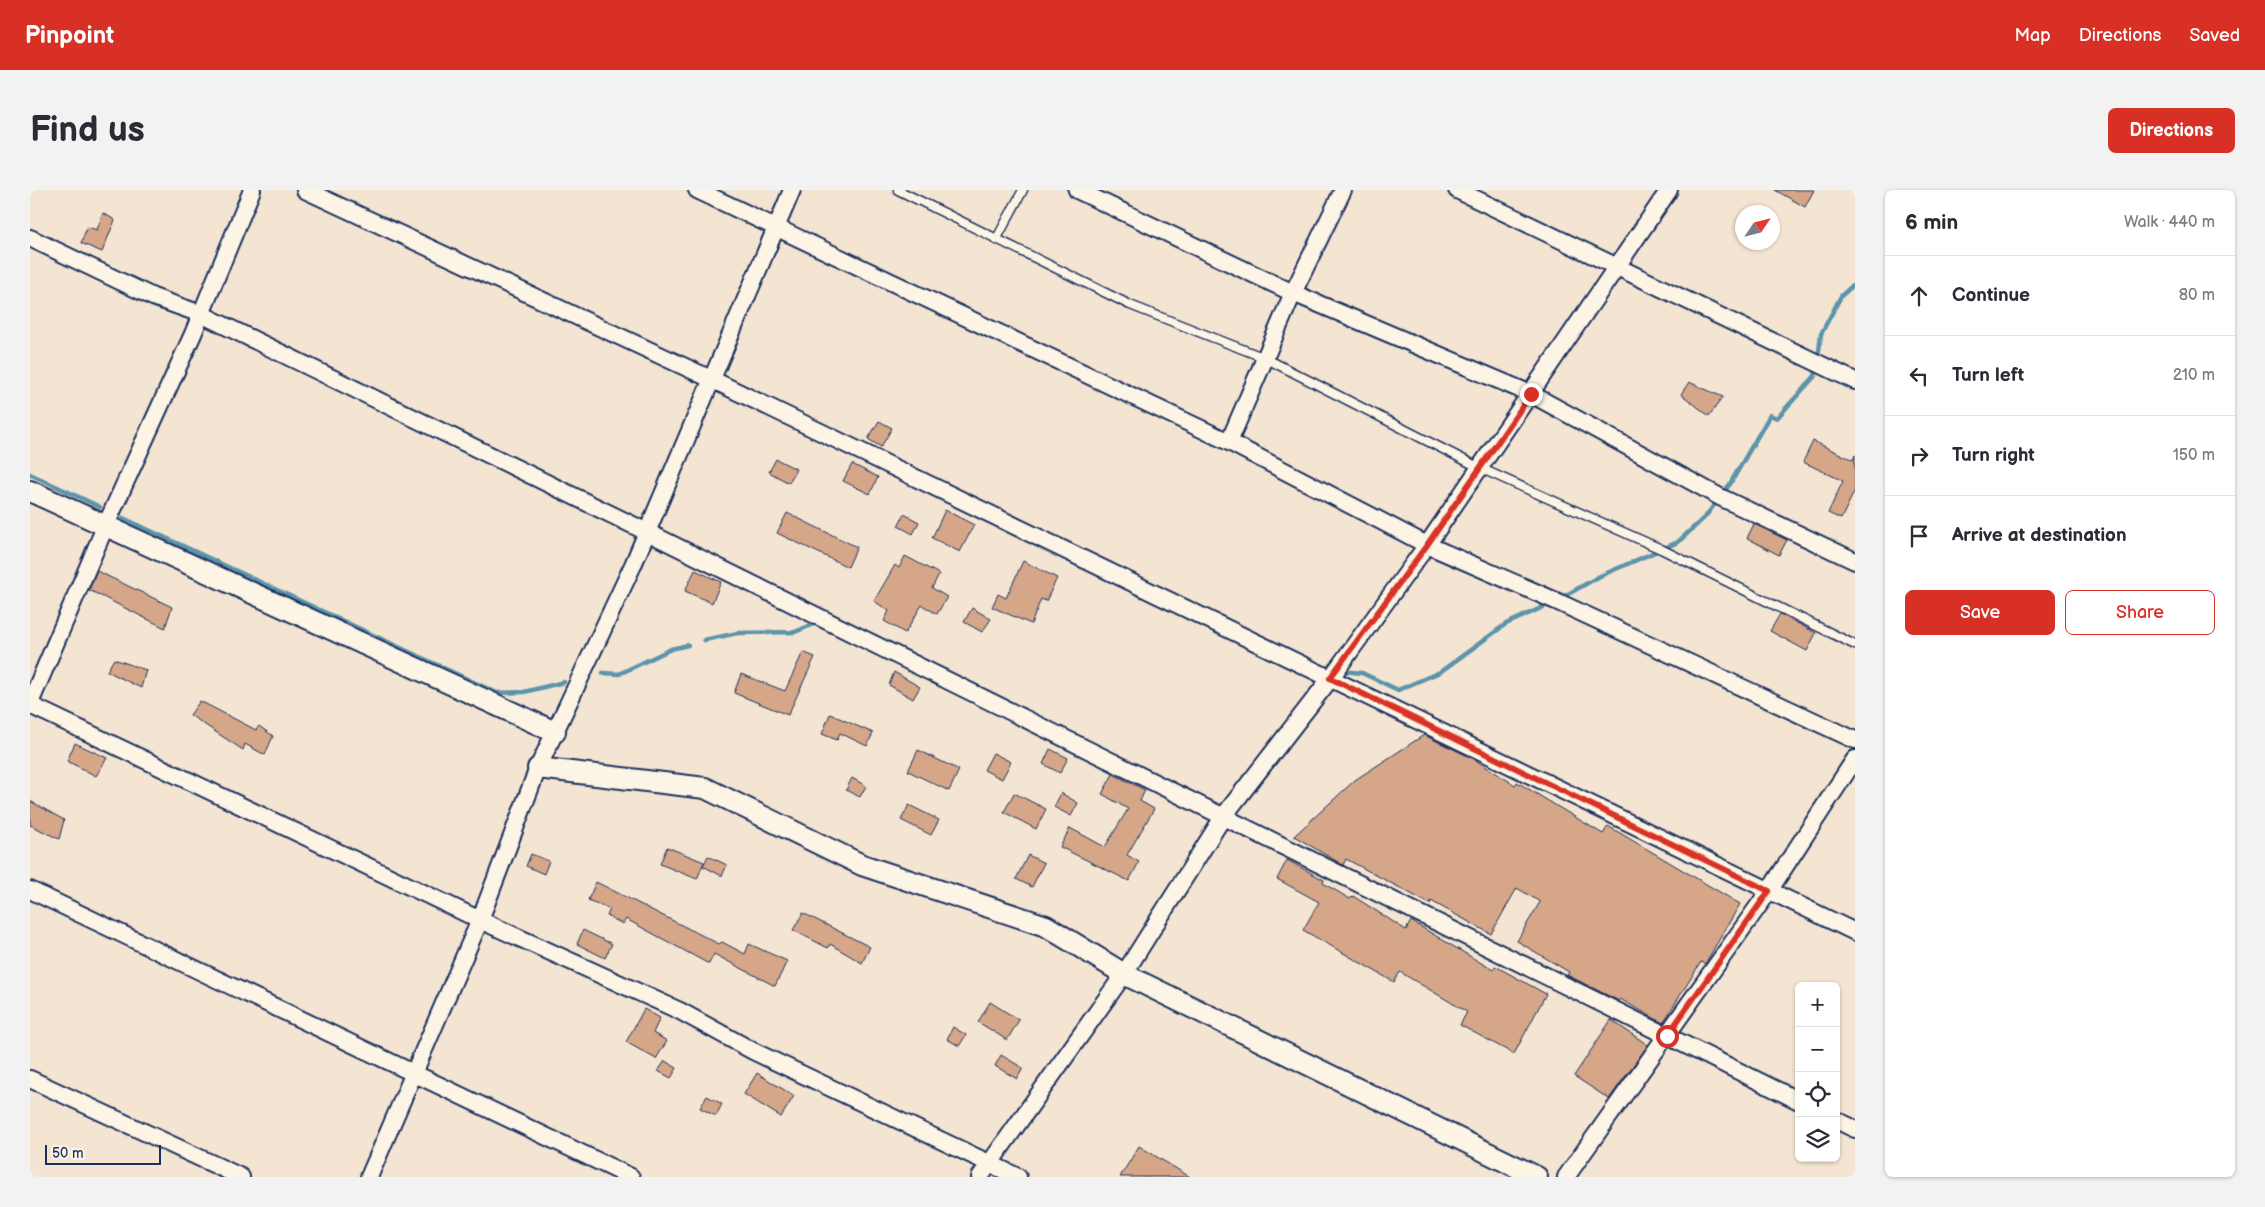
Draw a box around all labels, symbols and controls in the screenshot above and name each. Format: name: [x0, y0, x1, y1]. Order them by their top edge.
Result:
text: Pinpoint: [25, 21, 114, 50]
text: Map: [2015, 25, 2051, 46]
text: Directions: [2079, 25, 2161, 46]
text: Saved: [2189, 25, 2240, 46]
button: Directions: [2108, 108, 2235, 153]
text: Find us: [30, 109, 145, 152]
north arrow: [1735, 205, 1780, 250]
text: 6 min: [1905, 210, 1958, 235]
text: Walk · 440 m: [2124, 213, 2215, 232]
icon: ahead: [1905, 282, 1933, 310]
text: Continue: [1952, 284, 2030, 307]
text: 80 m: [2179, 286, 2215, 305]
icon: left: [1905, 362, 1933, 390]
text: Turn left: [1952, 364, 2024, 387]
text: 210 m: [2173, 366, 2215, 385]
route end: [1520, 383, 1543, 406]
icon: right: [1905, 442, 1933, 470]
text: Turn right: [1952, 444, 2035, 467]
text: 150 m: [2173, 446, 2215, 465]
icon: arrive: [1905, 522, 1933, 550]
text: Arrive at destination: [1952, 524, 2127, 547]
button: Save: [1905, 590, 2055, 635]
button: Share: [2065, 590, 2215, 635]
map controls: [1795, 982, 1840, 1162]
button: +: [1795, 982, 1840, 1027]
route start: [1656, 1025, 1679, 1048]
button: −: [1795, 1027, 1840, 1072]
button: locate: [1795, 1072, 1840, 1117]
button: layers: [1795, 1117, 1840, 1162]
scale bar: [45, 1142, 161, 1165]
text: 50 m: [52, 1145, 84, 1162]

